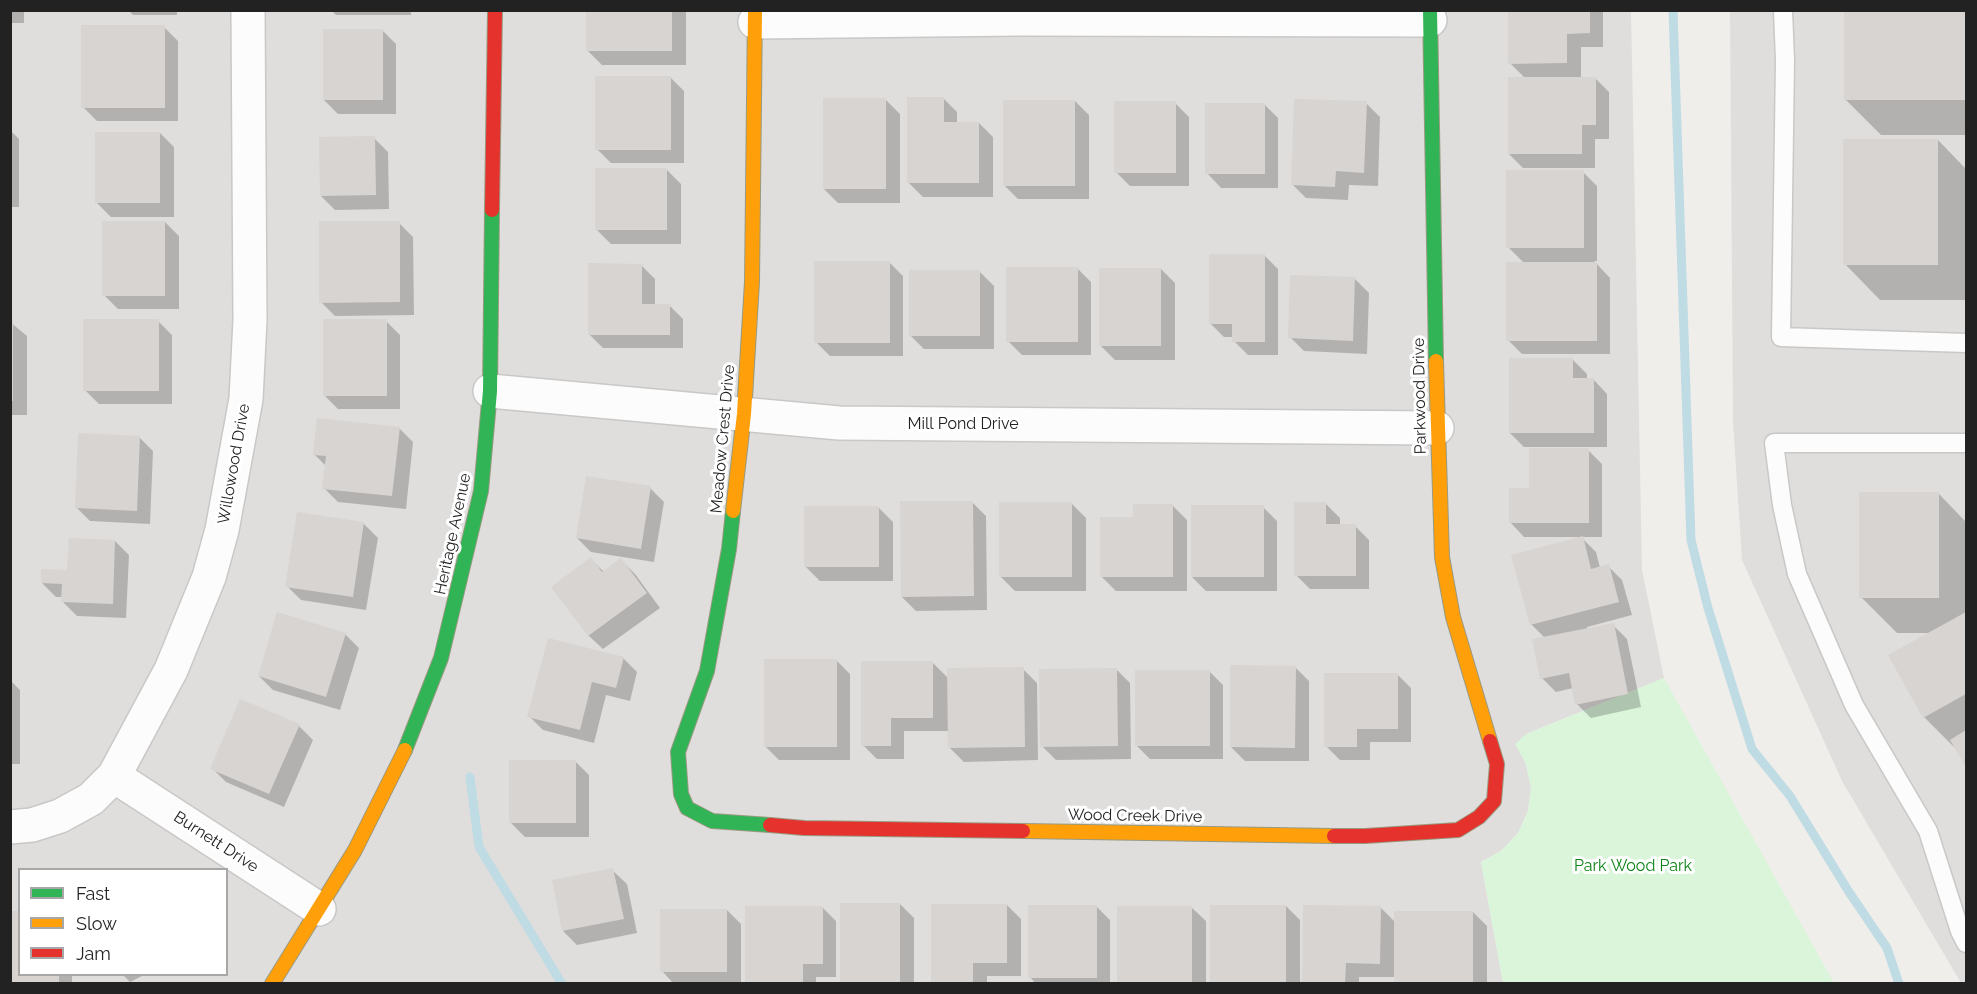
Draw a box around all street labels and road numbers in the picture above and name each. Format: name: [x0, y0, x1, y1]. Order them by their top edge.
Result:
street label: Parkwood Drive: [1409, 338, 1431, 454]
street label: Meadow Crest Drive: [707, 364, 739, 514]
street label: Willowood Drive: [214, 402, 254, 526]
street label: Mill Pond Drive: [907, 414, 1019, 434]
street label: Heritage Avenue: [431, 471, 475, 597]
street label: Wood Creek Drive: [1068, 805, 1202, 827]
street label: Burnett Drive: [170, 807, 262, 877]

